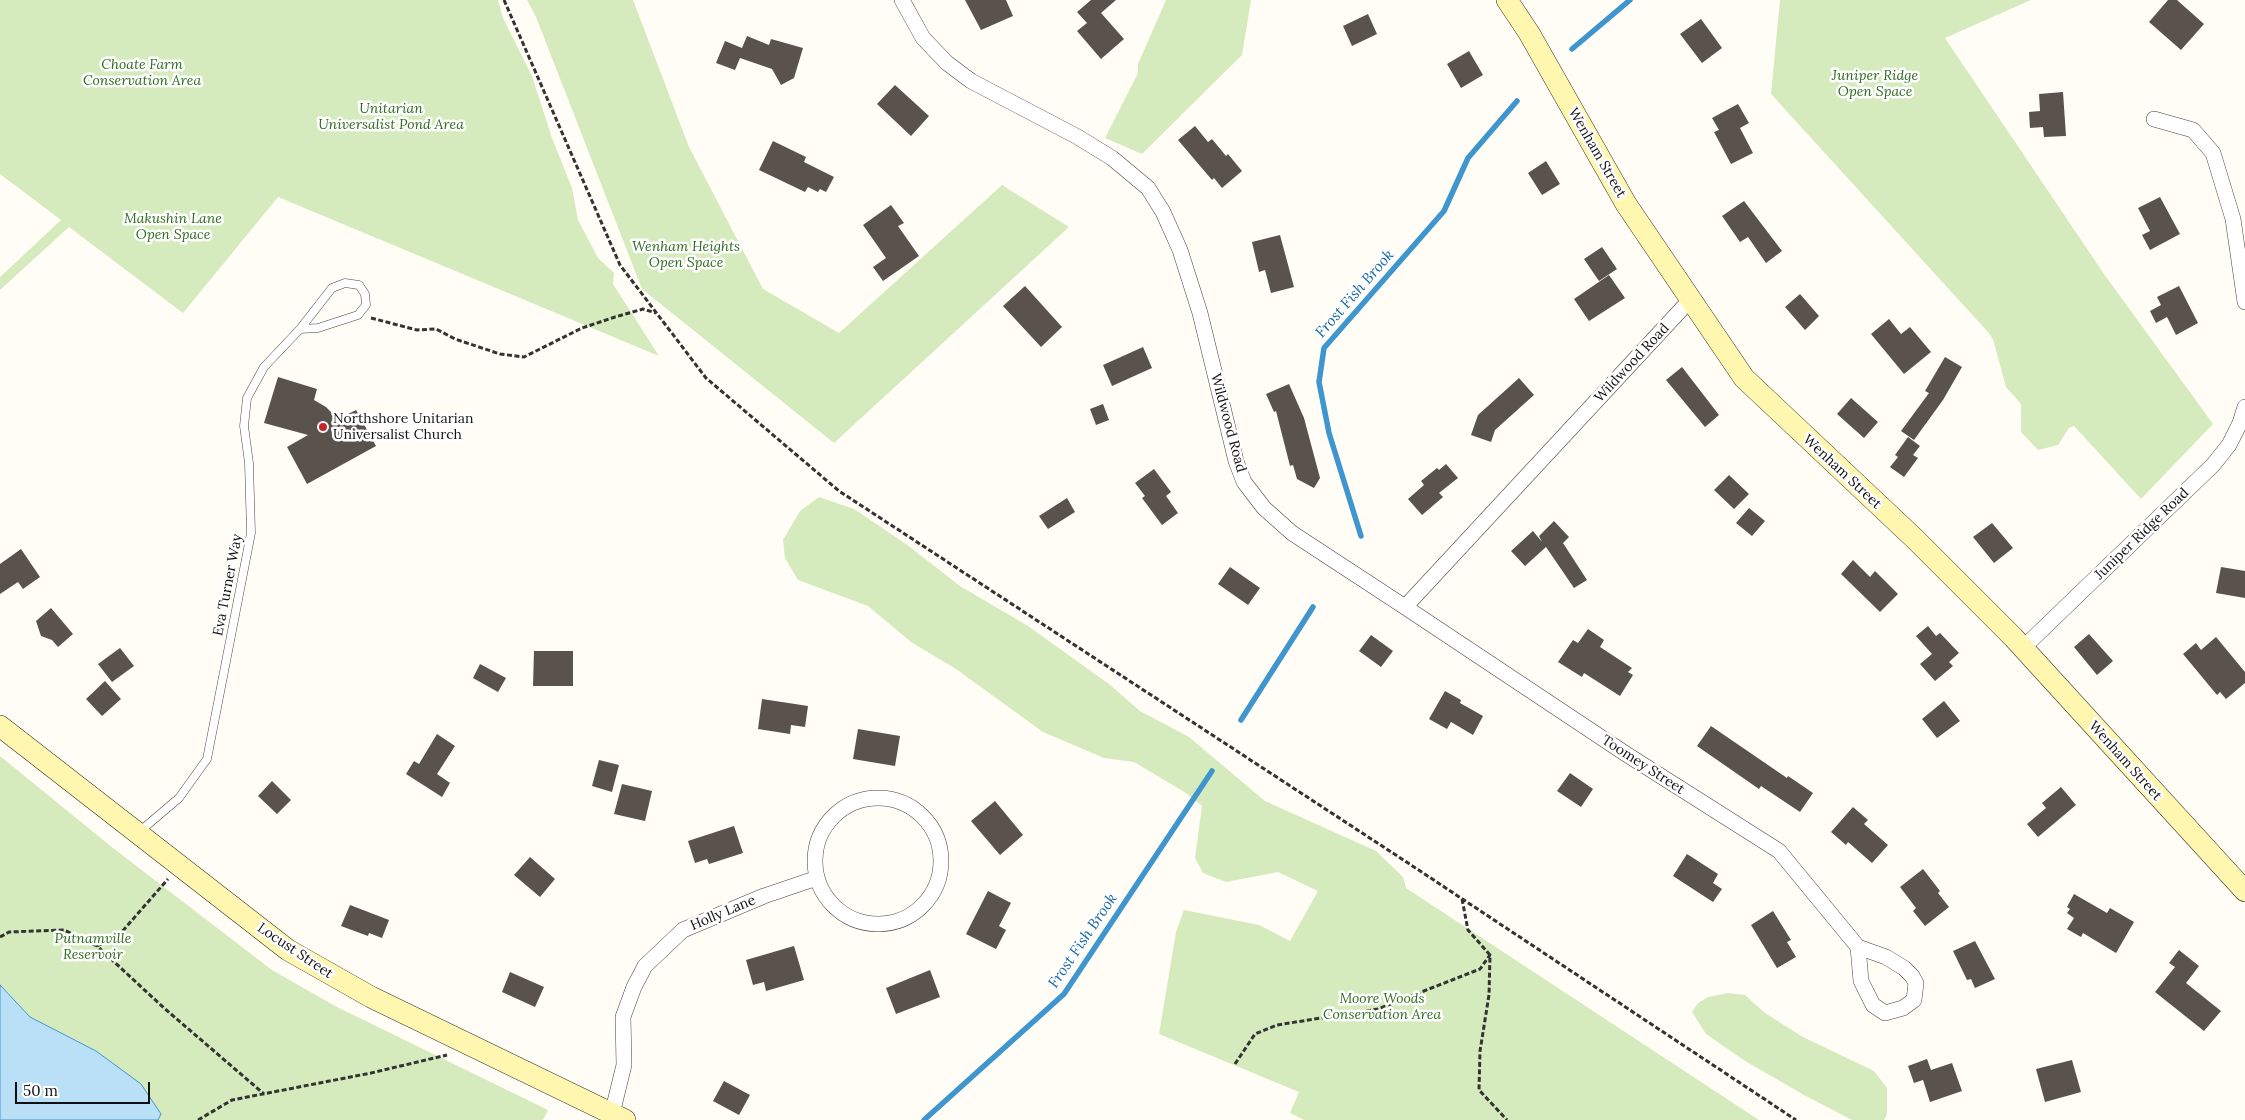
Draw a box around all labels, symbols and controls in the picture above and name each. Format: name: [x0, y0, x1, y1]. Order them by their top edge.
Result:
park label: Choate Farm Conservation Area: [83, 57, 201, 90]
park label: Juniper Ridge Open Space: [1832, 68, 1918, 100]
park label: Unitarian Universalist Pond Area: [318, 101, 464, 134]
street label: Wenham Street: [1564, 105, 1630, 201]
park label: Makushin Lane Open Space: [124, 211, 222, 243]
park label: Wenham Heights Open Space: [632, 239, 740, 272]
water label: Frost Fish Brook: [1312, 247, 1398, 341]
street label: Wildwood Road: [1591, 320, 1673, 406]
street label: Wildwood Road: [1207, 372, 1249, 474]
place label: Northshore Unitarian Universalist Church: [333, 411, 474, 444]
marker: Northshore Unitarian Universalist Church: [317, 421, 329, 433]
street label: Wenham Street: [1799, 431, 1885, 513]
street label: Juniper Ridge Road: [2091, 485, 2193, 583]
street label: Eva Turner Way: [210, 533, 246, 637]
street label: Wenham Street: [2085, 718, 2165, 804]
street label: Toomey Street: [1598, 732, 1688, 798]
water label: Frost Fish Brook: [1045, 890, 1121, 992]
street label: Holly Lane: [688, 892, 758, 934]
street label: Locust Street: [254, 920, 336, 982]
park label: Putnamville Reservoir: [55, 931, 131, 964]
park label: Moore Woods Conservation Area: [1323, 991, 1441, 1024]
scale bar: [18, 1072, 152, 1104]
text: 50 m: [23, 1081, 58, 1100]

